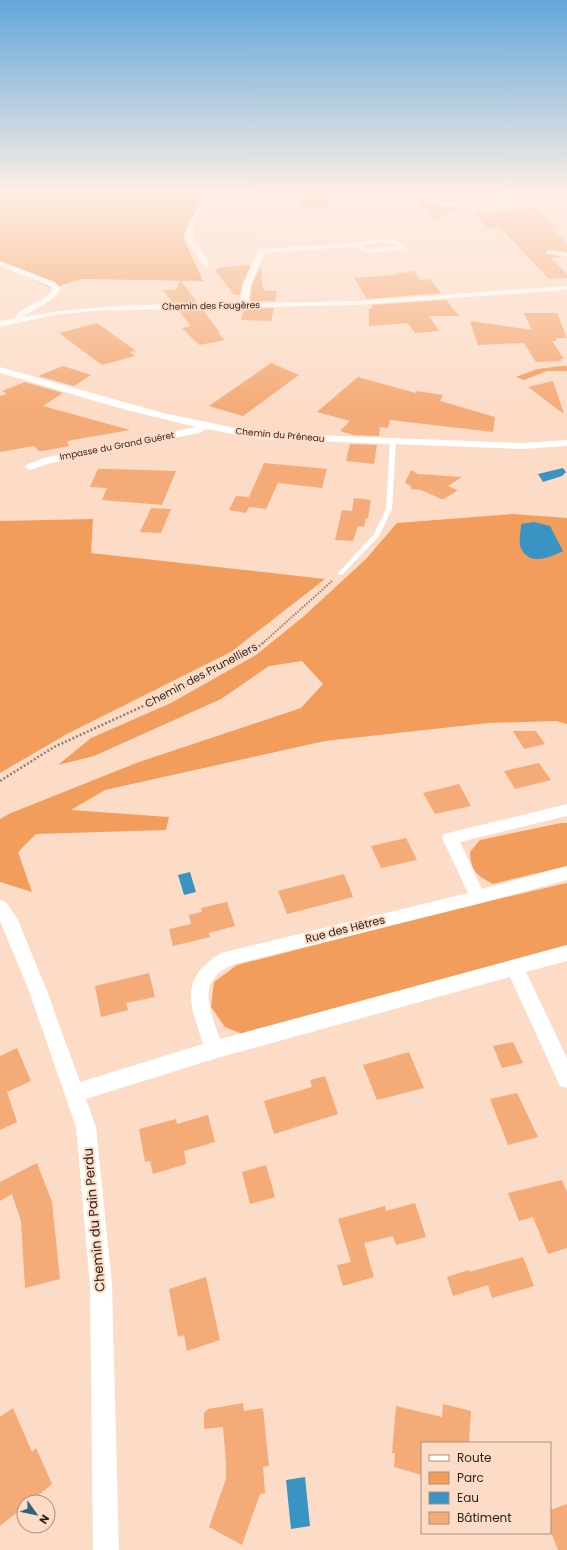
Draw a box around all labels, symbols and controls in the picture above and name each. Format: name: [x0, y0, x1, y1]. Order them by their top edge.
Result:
street label: Chemin des Fougères: [162, 299, 260, 313]
street label: Chemin du Préneau: [235, 425, 325, 445]
street label: Impasse du Grand Guéret: [59, 429, 175, 463]
street label: Chemin des Prunelliers: [142, 638, 260, 712]
street label: Rue des Hêtres: [304, 911, 387, 947]
street label: Chemin du Pain Perdu: [78, 1147, 110, 1293]
legend: [421, 1442, 551, 1534]
text: Route: [457, 1449, 491, 1466]
text: Parc: [457, 1469, 484, 1486]
text: Eau: [457, 1489, 479, 1506]
north arrow: [16, 1494, 56, 1534]
text: Bâtiment: [457, 1509, 512, 1526]
text: N: [35, 1512, 53, 1527]

